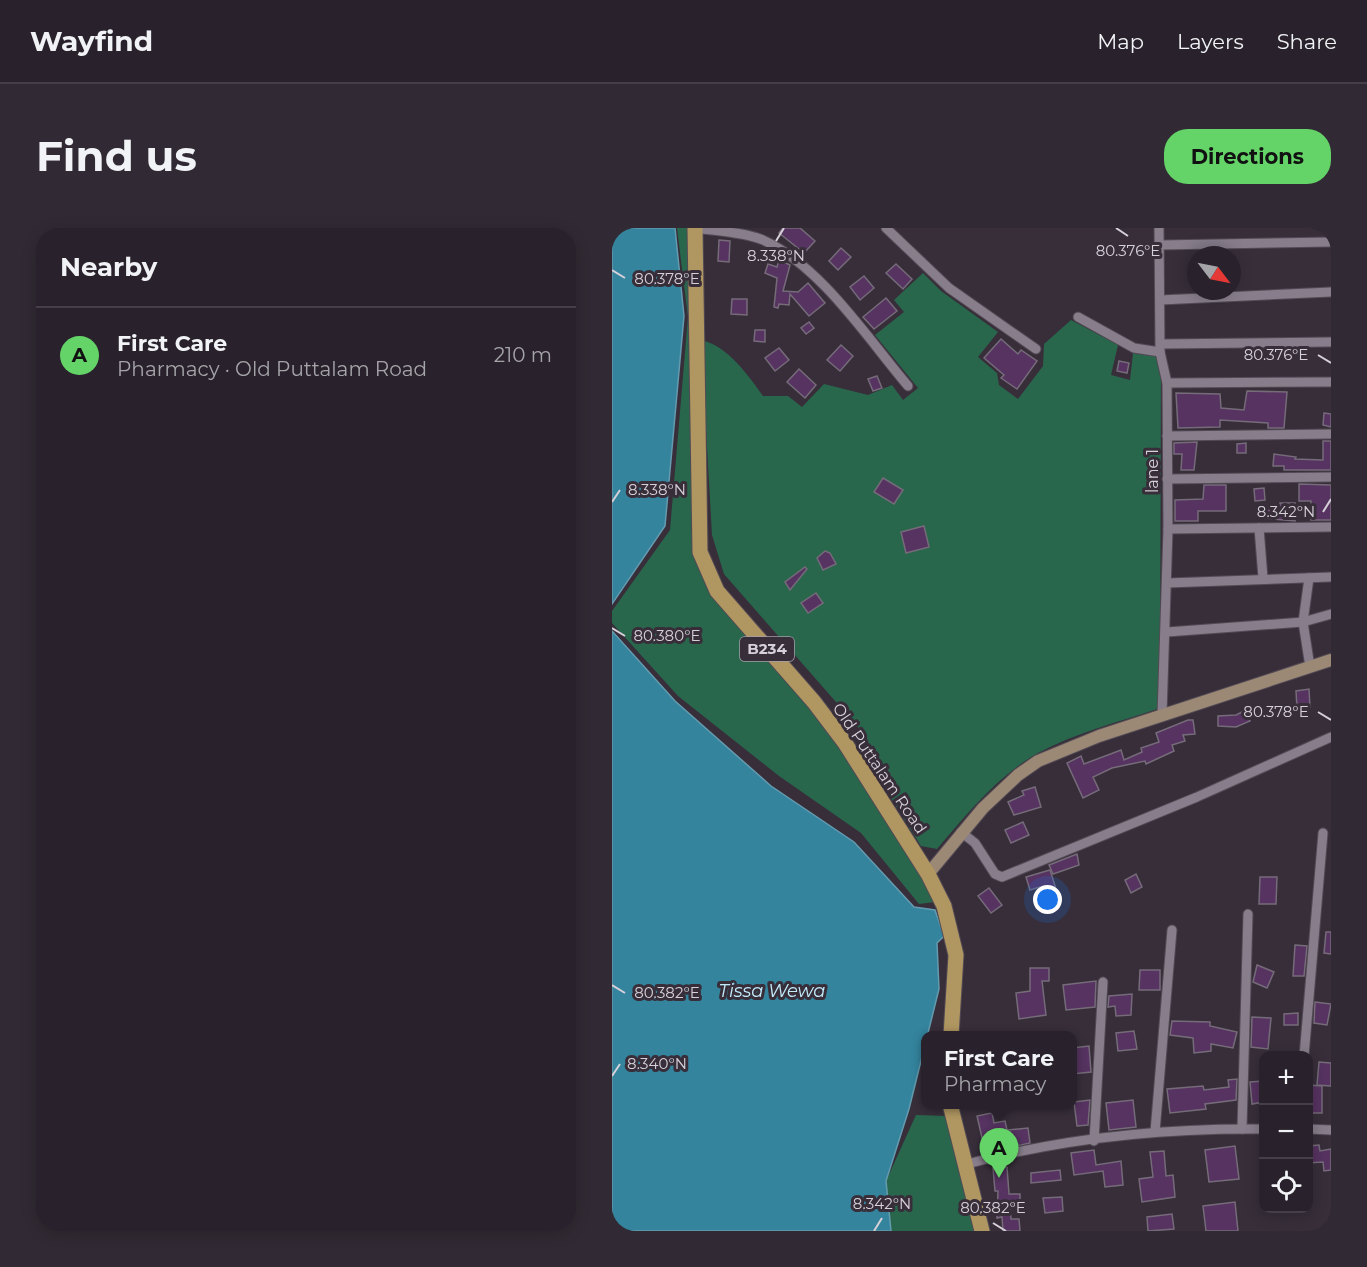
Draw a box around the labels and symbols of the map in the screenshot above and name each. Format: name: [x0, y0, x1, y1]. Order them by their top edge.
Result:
text: 80.376°E: [1096, 241, 1160, 260]
text: 8.338°N: [747, 246, 805, 265]
north arrow: [1187, 246, 1241, 300]
text: 80.378°E: [634, 269, 700, 288]
text: 80.376°E: [1244, 345, 1308, 364]
street label: lane 1: [1143, 449, 1162, 493]
text: 8.338°N: [628, 480, 686, 499]
text: 8.342°N: [1257, 502, 1315, 521]
text: 80.380°E: [634, 626, 700, 645]
road number: B234: [740, 637, 794, 661]
street label: Old Puttalam Road: [829, 699, 930, 837]
text: 80.378°E: [1243, 702, 1309, 721]
your location: [1033, 885, 1062, 914]
water label: Tissa Wewa: [719, 980, 825, 1002]
text: 80.382°E: [634, 983, 700, 1002]
text: 8.340°N: [627, 1054, 687, 1073]
pin: A: [980, 1128, 1018, 1178]
text: 8.342°N: [853, 1194, 911, 1213]
text: 80.382°E: [960, 1198, 1026, 1217]

